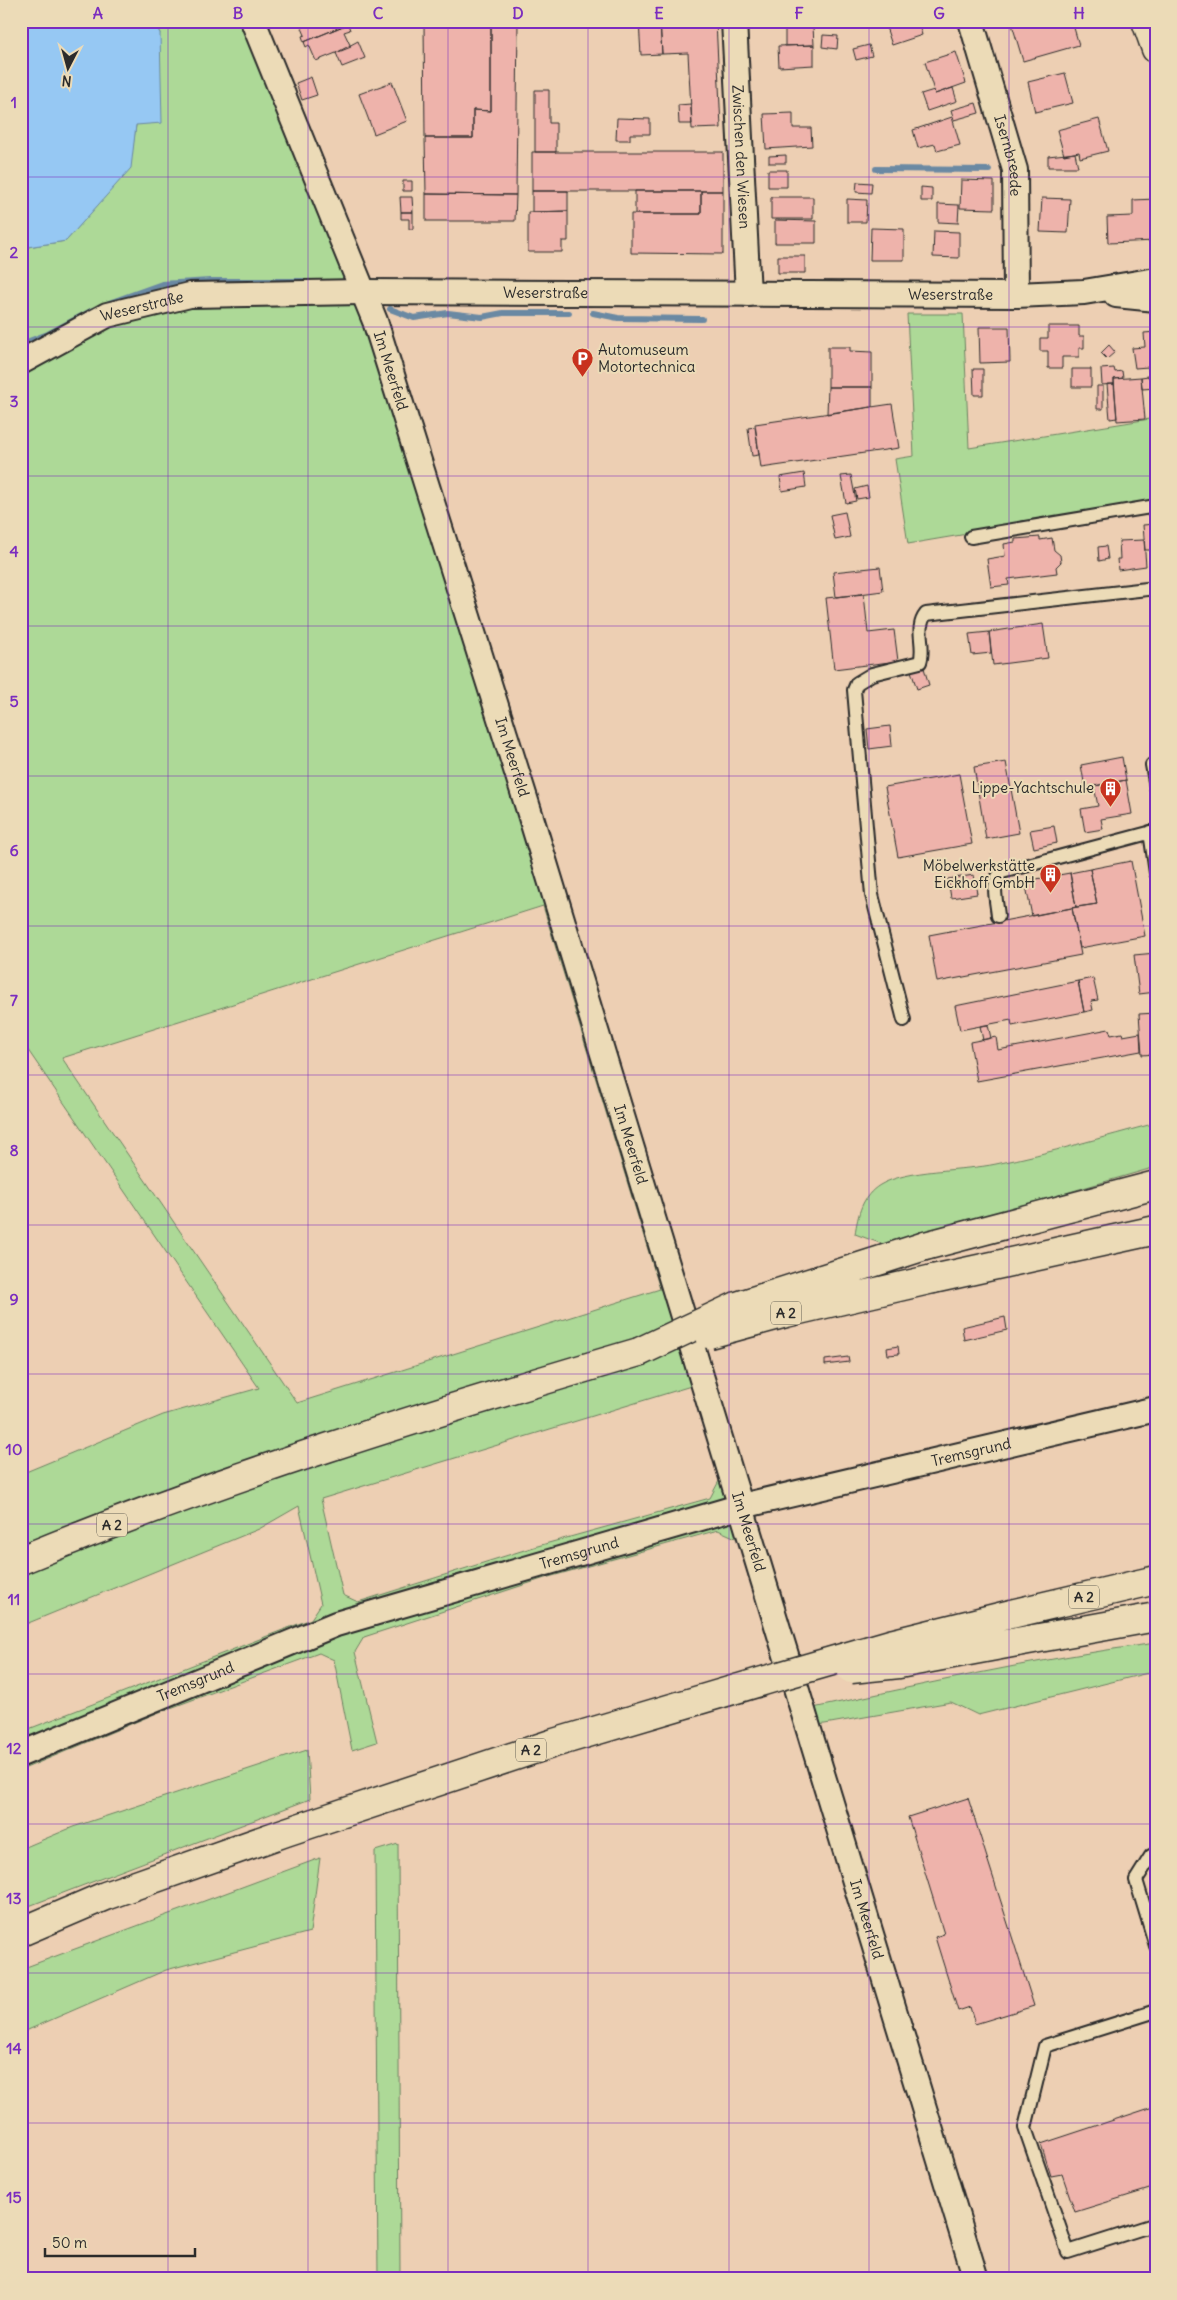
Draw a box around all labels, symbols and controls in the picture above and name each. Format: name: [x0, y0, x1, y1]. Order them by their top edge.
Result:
text: A: [93, 3, 103, 23]
text: B: [233, 3, 244, 23]
text: C: [373, 3, 384, 23]
text: D: [512, 3, 524, 23]
text: E: [654, 3, 664, 23]
text: F: [794, 3, 804, 23]
text: G: [933, 3, 945, 23]
text: H: [1073, 3, 1085, 23]
north arrow: [42, 42, 92, 92]
text: N: [61, 71, 72, 90]
street label: Zwischen den Wiesen: [728, 84, 755, 230]
text: 1: [11, 92, 17, 112]
street label: Isernbreede: [990, 113, 1025, 196]
text: 2: [10, 242, 19, 262]
street label: Weserstraße: [503, 283, 588, 302]
street label: Weserstraße: [908, 285, 993, 304]
street label: Weserstraße: [98, 287, 185, 325]
street label: Im Meerfeld: [370, 328, 413, 413]
place label: Automuseum Motortechnica: [598, 340, 696, 376]
parking icon: Automuseum Motortechnica: [570, 347, 594, 378]
text: 3: [9, 391, 19, 411]
text: 4: [9, 541, 19, 561]
text: 5: [9, 691, 19, 711]
street label: Im Meerfeld: [491, 715, 534, 799]
building icon: Lippe-Yachtschule: [1098, 776, 1122, 807]
place label: Lippe-Yachtschule: [971, 778, 1094, 797]
text: 6: [9, 840, 19, 860]
place label: Möbelwerkstätte Eickhoff GmbH: [923, 856, 1035, 892]
building icon: Möbelwerkstätte Eickhoff GmbH: [1039, 863, 1063, 894]
text: 7: [10, 990, 18, 1010]
street label: Im Meerfeld: [610, 1102, 652, 1187]
text: 8: [9, 1140, 19, 1160]
text: 9: [9, 1289, 19, 1309]
road number: A 2: [771, 1302, 801, 1325]
street label: Tremsgrund: [929, 1433, 1013, 1470]
text: 10: [6, 1439, 22, 1459]
street label: Im Meerfeld: [728, 1490, 770, 1574]
road number: A 2: [97, 1514, 127, 1536]
street label: Tremsgrund: [537, 1532, 621, 1573]
road number: A 2: [1069, 1585, 1099, 1608]
text: 11: [8, 1589, 20, 1609]
street label: Tremsgrund: [154, 1657, 237, 1706]
text: 12: [6, 1738, 22, 1758]
road number: A 2: [516, 1738, 546, 1762]
street label: Im Meerfeld: [846, 1877, 888, 1961]
text: 13: [6, 1888, 22, 1908]
text: 14: [6, 2038, 22, 2058]
text: 15: [6, 2187, 22, 2207]
scale bar: [45, 2225, 195, 2257]
text: 50 m: [52, 2233, 87, 2252]

